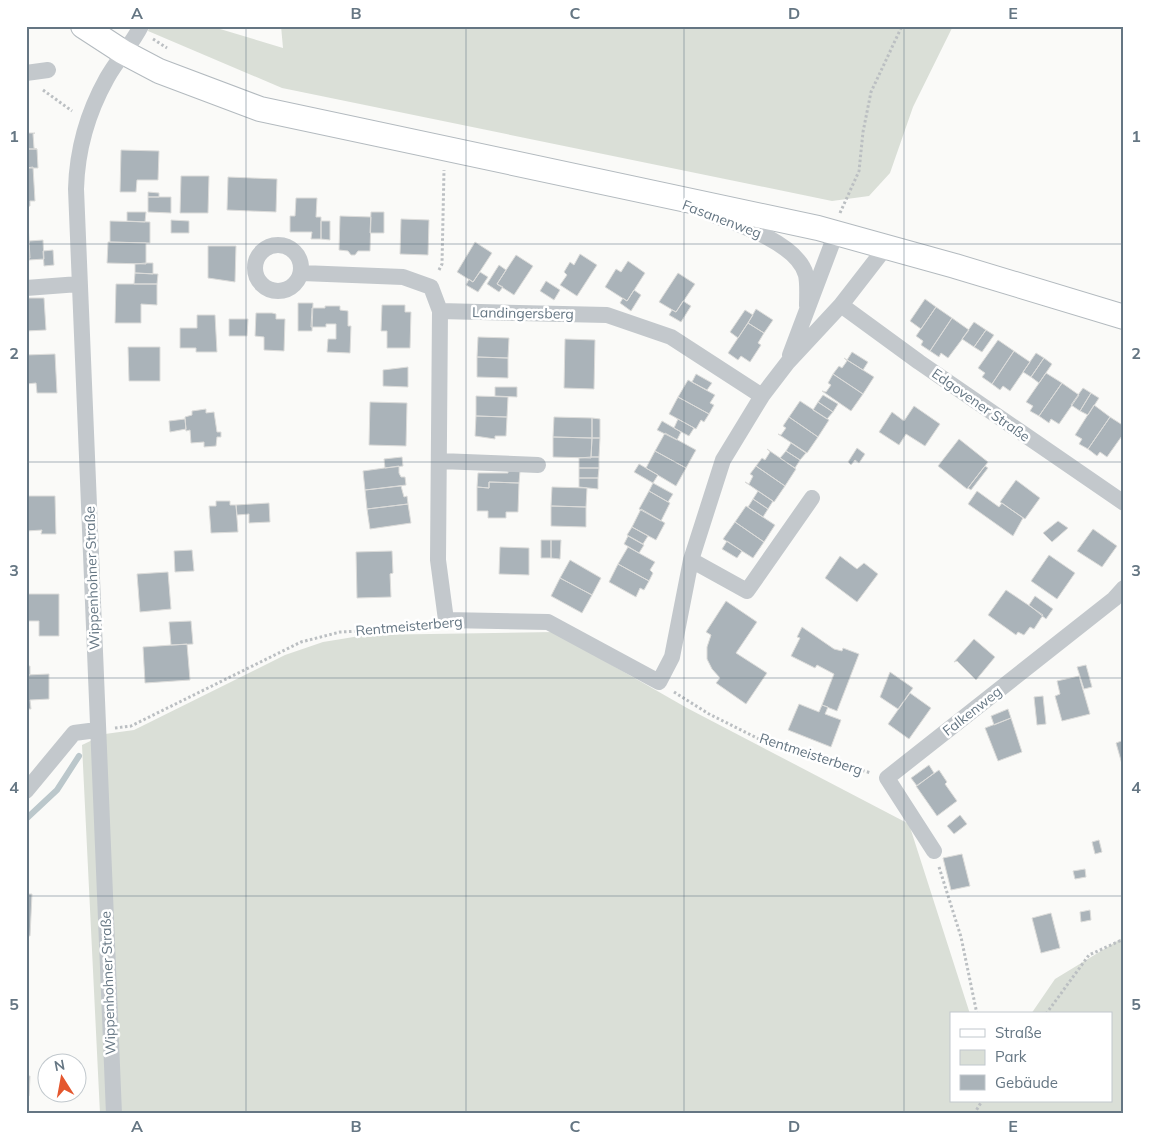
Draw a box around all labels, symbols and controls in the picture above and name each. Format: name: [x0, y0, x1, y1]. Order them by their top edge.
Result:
text: A: [131, 3, 143, 23]
text: B: [350, 3, 362, 23]
text: C: [570, 3, 581, 23]
text: D: [788, 3, 800, 23]
text: E: [1008, 3, 1018, 23]
text: 1: [9, 126, 19, 146]
text: 1: [1131, 126, 1141, 146]
street label: Fasanenweg: [680, 196, 764, 242]
street label: Landingersberg: [472, 303, 574, 323]
text: 2: [9, 343, 19, 363]
text: 2: [1131, 343, 1141, 363]
street label: Edgovener Straße: [928, 364, 1034, 446]
street label: Wippenhohner Straße: [80, 506, 104, 650]
text: 3: [9, 560, 19, 580]
text: 3: [1131, 560, 1141, 580]
street label: Rentmeisterberg: [355, 612, 463, 640]
street label: Falkenweg: [939, 682, 1005, 740]
street label: Rentmeisterberg: [757, 729, 865, 779]
text: 4: [9, 777, 19, 797]
text: 4: [1131, 777, 1141, 797]
street label: Wippenhohner Straße: [96, 911, 120, 1055]
text: 5: [9, 994, 19, 1014]
text: 5: [1131, 994, 1141, 1014]
legend: [950, 1012, 1112, 1102]
text: Straße: [995, 1023, 1042, 1042]
text: Park: [995, 1047, 1027, 1066]
north arrow: [38, 1052, 88, 1102]
text: N: [53, 1055, 66, 1075]
text: Gebäude: [995, 1073, 1058, 1092]
text: A: [131, 1116, 143, 1136]
text: B: [350, 1116, 362, 1136]
text: C: [570, 1116, 581, 1136]
text: D: [788, 1116, 800, 1136]
text: E: [1008, 1116, 1018, 1136]

